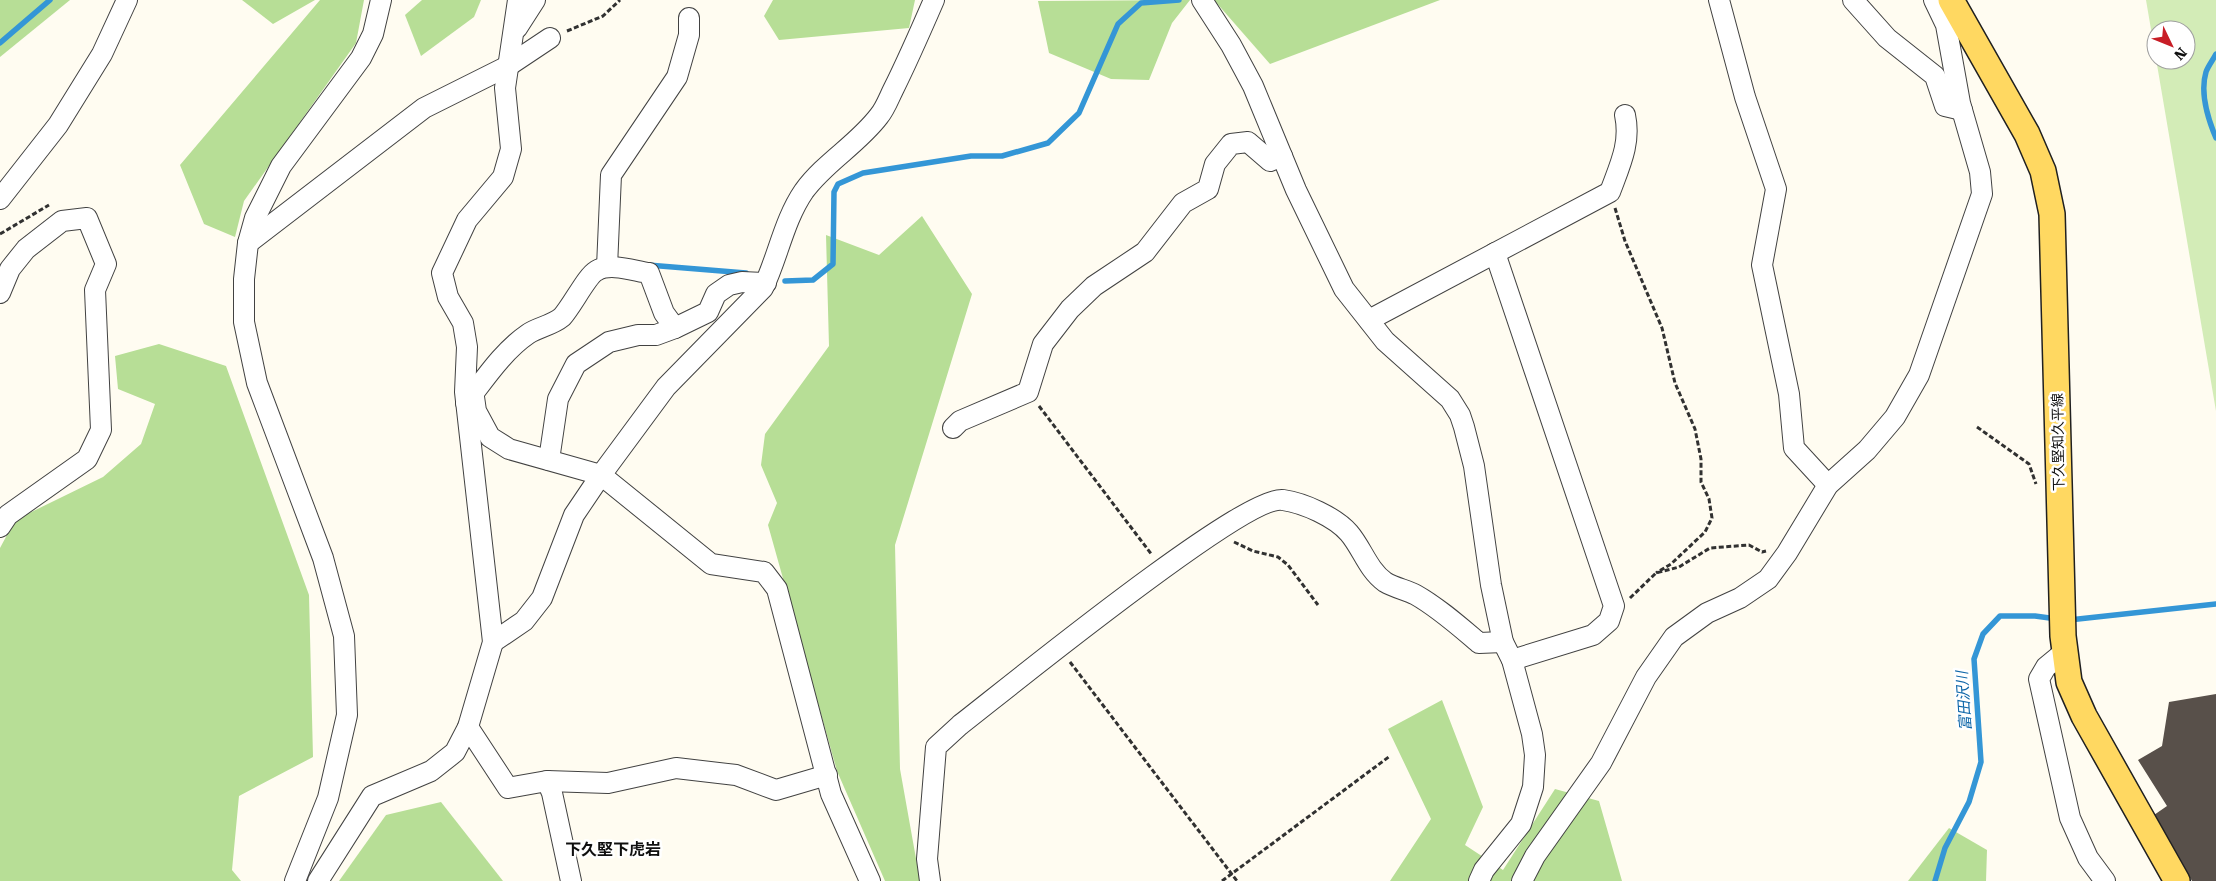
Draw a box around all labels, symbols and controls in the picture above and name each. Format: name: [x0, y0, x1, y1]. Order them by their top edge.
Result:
north arrow: [2146, 20, 2196, 70]
text: N: [2171, 44, 2190, 63]
street label: 下久堅知久平線: [2049, 393, 2067, 491]
water label: 富田沢川: [1953, 668, 1975, 732]
district label: 下久堅下虎岩: [565, 840, 661, 859]

